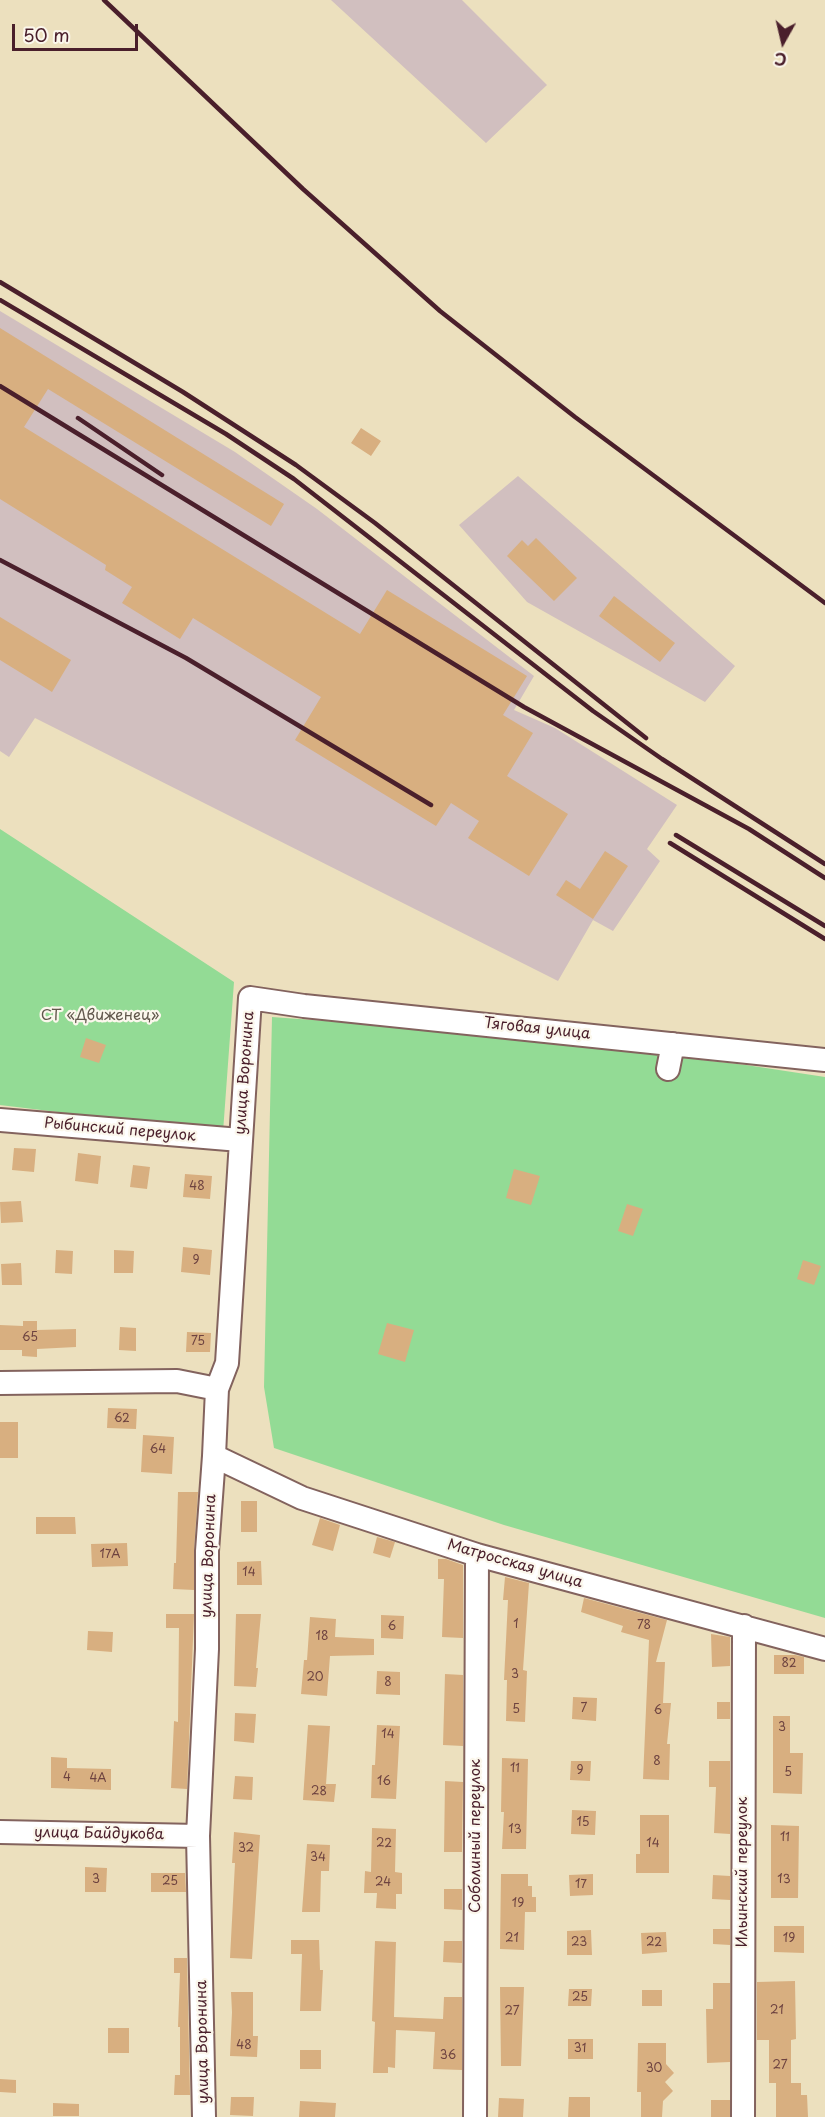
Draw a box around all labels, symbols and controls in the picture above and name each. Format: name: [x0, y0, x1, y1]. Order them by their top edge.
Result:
scale bar: [15, 12, 141, 50]
north arrow: [753, 12, 813, 72]
text: 50 m: [23, 21, 70, 48]
text: С: [773, 47, 788, 73]
park label: СТ «Движенец»: [41, 1007, 159, 1025]
street label: улица Воронина: [232, 1011, 258, 1135]
street label: Тяговая улица: [483, 1014, 591, 1044]
street label: Рыбинский переулок: [43, 1114, 197, 1146]
house number: 48: [189, 1180, 205, 1194]
house number: 9: [192, 1254, 200, 1268]
house number: 65: [22, 1331, 38, 1345]
house number: 75: [191, 1335, 205, 1349]
house number: 62: [114, 1412, 130, 1426]
house number: 64: [150, 1443, 166, 1457]
street label: улица Воронина: [198, 1494, 220, 1618]
street label: Матросская улица: [445, 1536, 585, 1592]
house number: 17А: [100, 1548, 120, 1562]
house number: 14: [242, 1566, 256, 1580]
house number: 1: [513, 1618, 519, 1632]
house number: 78: [637, 1619, 651, 1633]
house number: 6: [388, 1620, 396, 1634]
house number: 18: [316, 1630, 328, 1644]
house number: 82: [782, 1657, 796, 1671]
house number: 3: [511, 1668, 519, 1682]
house number: 20: [306, 1671, 324, 1685]
house number: 8: [384, 1676, 392, 1690]
house number: 7: [581, 1702, 587, 1716]
house number: 5: [512, 1703, 520, 1717]
house number: 6: [654, 1704, 662, 1718]
house number: 3: [778, 1721, 786, 1735]
house number: 14: [381, 1728, 395, 1742]
house number: 8: [653, 1755, 661, 1769]
street label: Соболиный переулок: [467, 1759, 485, 1913]
house number: 11: [510, 1762, 520, 1776]
house number: 9: [576, 1764, 584, 1778]
house number: 5: [784, 1766, 792, 1780]
house number: 4: [63, 1771, 71, 1785]
house number: 4А: [89, 1772, 107, 1786]
house number: 16: [377, 1775, 391, 1789]
house number: 28: [311, 1785, 327, 1799]
street label: Ильинский переулок: [734, 1797, 752, 1947]
house number: 15: [576, 1816, 590, 1830]
house number: 13: [508, 1823, 522, 1837]
street label: улица Байдукова: [34, 1824, 164, 1844]
house number: 11: [780, 1831, 790, 1845]
house number: 22: [376, 1837, 392, 1851]
house number: 14: [646, 1837, 660, 1851]
house number: 32: [238, 1842, 254, 1856]
house number: 34: [310, 1851, 326, 1865]
house number: 3: [92, 1873, 100, 1887]
house number: 13: [777, 1873, 791, 1887]
house number: 25: [162, 1875, 178, 1889]
house number: 24: [375, 1876, 391, 1890]
house number: 17: [575, 1878, 587, 1892]
house number: 19: [512, 1897, 524, 1911]
house number: 21: [505, 1932, 519, 1946]
house number: 19: [783, 1932, 795, 1946]
house number: 23: [571, 1936, 587, 1950]
house number: 22: [646, 1936, 662, 1950]
street label: улица Воронина: [193, 1980, 213, 2104]
house number: 25: [572, 1991, 588, 2005]
house number: 21: [770, 2004, 784, 2018]
house number: 27: [505, 2005, 519, 2019]
house number: 48: [236, 2039, 252, 2053]
house number: 31: [574, 2042, 586, 2056]
house number: 36: [440, 2049, 456, 2063]
house number: 27: [773, 2059, 787, 2073]
house number: 30: [646, 2062, 662, 2076]

